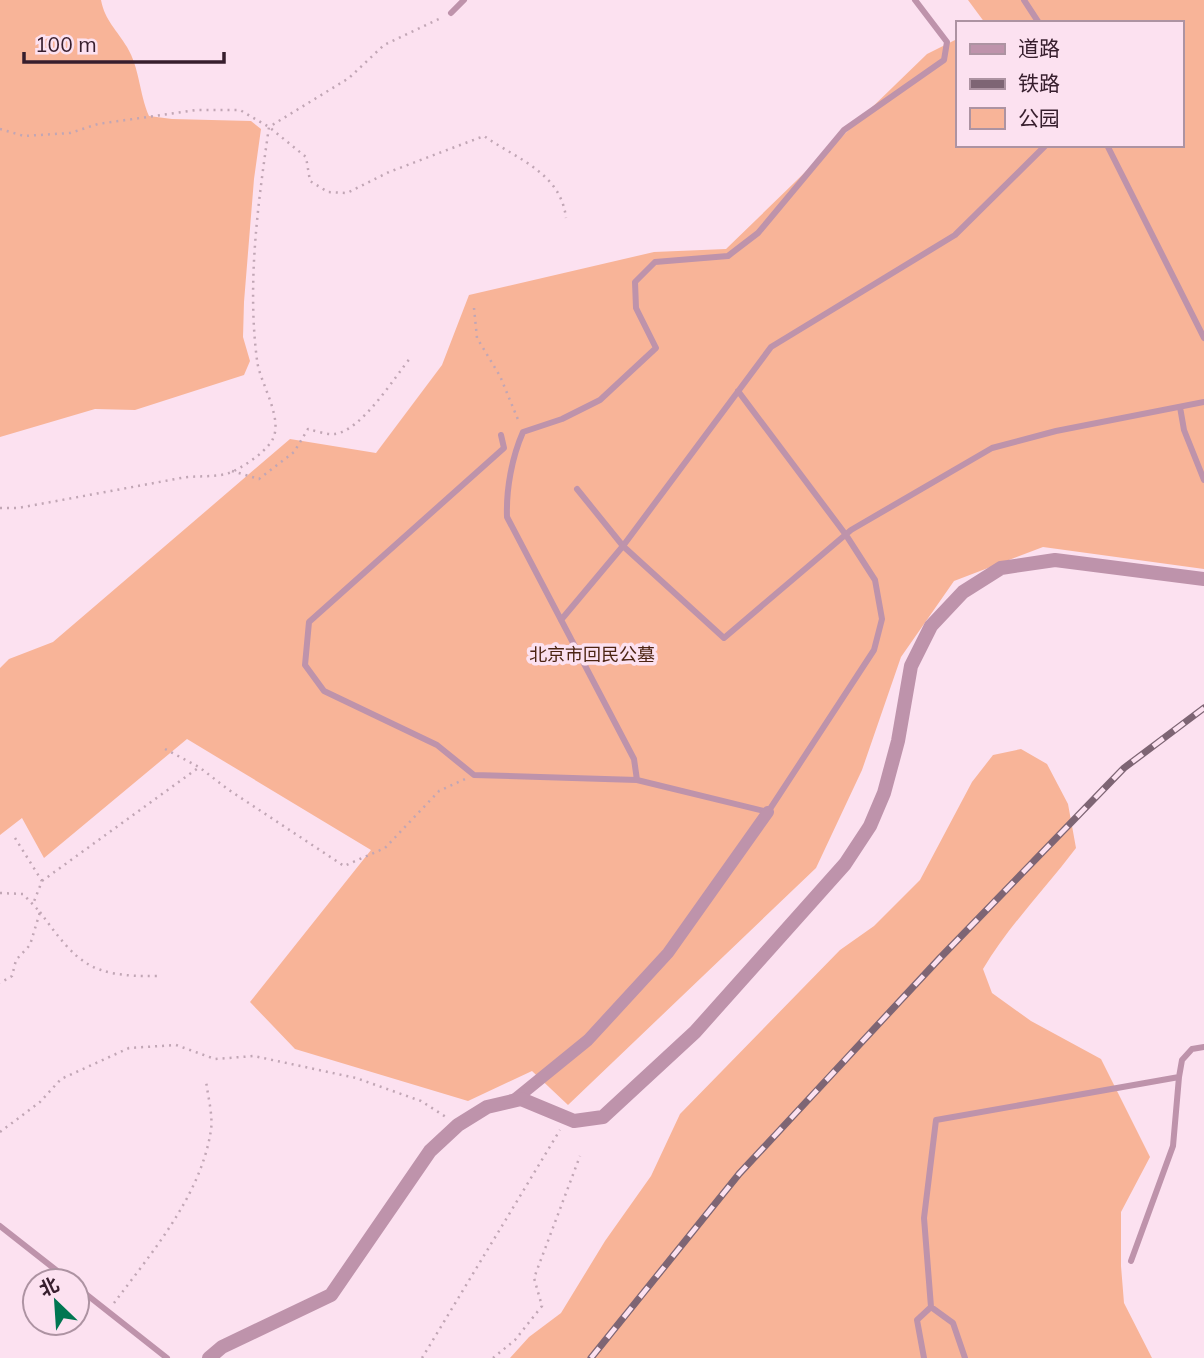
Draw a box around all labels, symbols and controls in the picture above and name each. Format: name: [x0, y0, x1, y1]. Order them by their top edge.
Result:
scale bar: [24, 21, 224, 65]
legend: [956, 21, 1183, 147]
text: 100 m: [35, 31, 97, 57]
text: 道路: [1018, 35, 1060, 61]
text: 铁路: [1018, 70, 1060, 96]
text: 公园: [1018, 105, 1060, 131]
park label: 北京市回民公墓: [529, 643, 655, 666]
north arrow: [21, 1267, 91, 1337]
text: 北: [35, 1272, 63, 1301]

